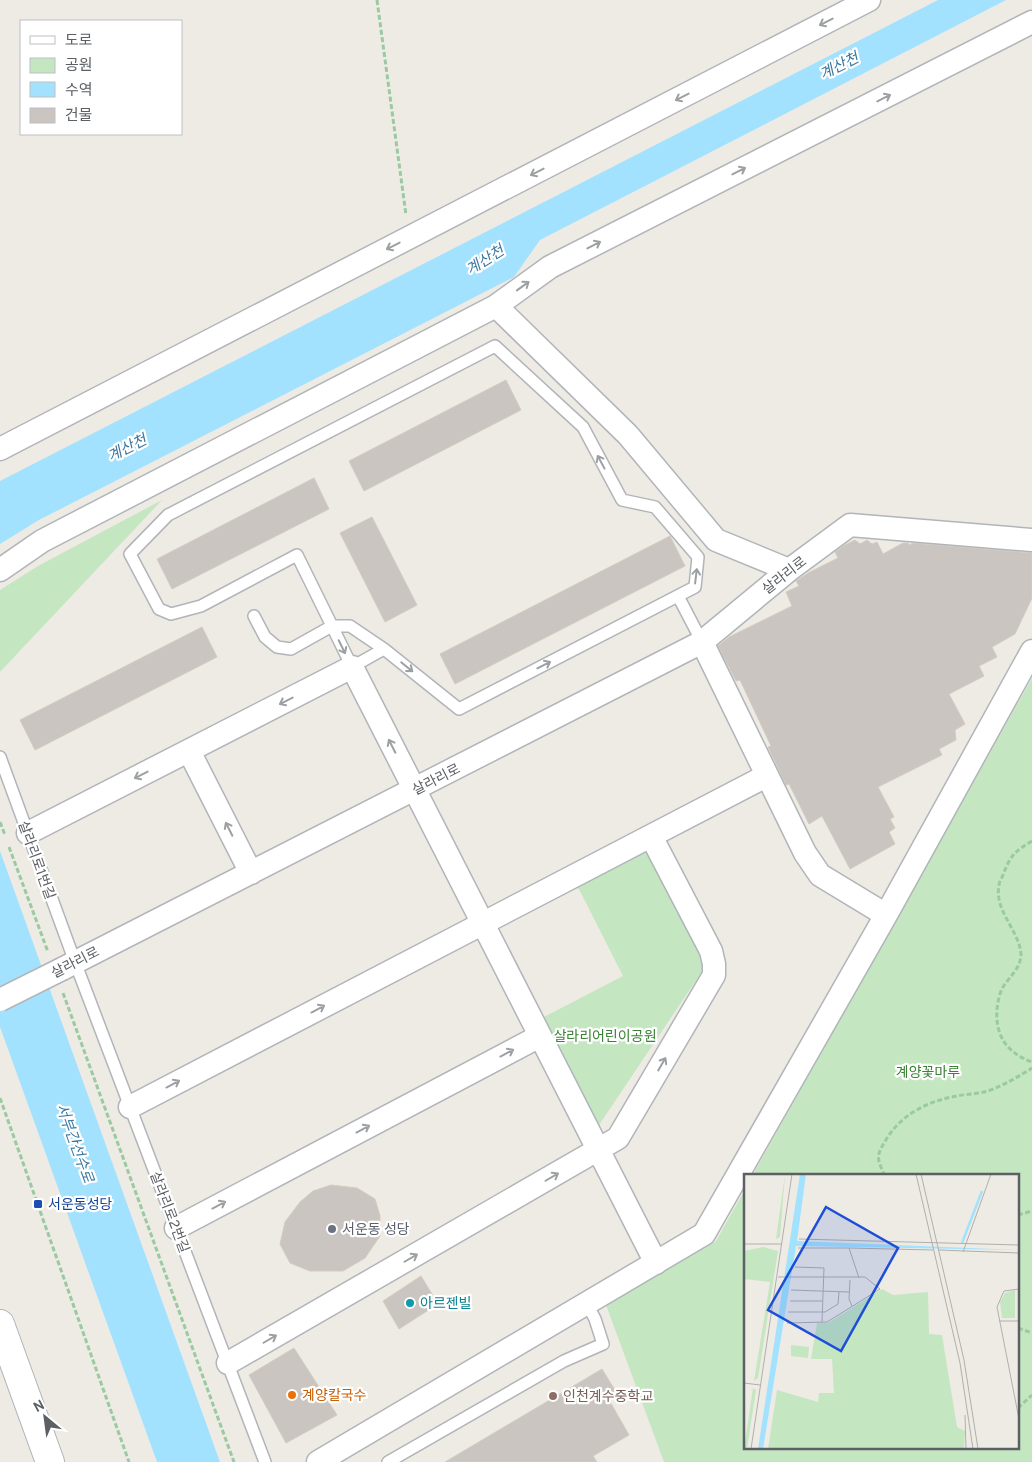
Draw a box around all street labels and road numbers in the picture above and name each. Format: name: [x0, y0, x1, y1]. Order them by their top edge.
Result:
street label: 살라리로: [759, 554, 811, 599]
street label: 살라리로: [410, 761, 464, 800]
street label: 살라리로1번길: [13, 819, 58, 902]
street label: 살라리로: [49, 944, 103, 983]
street label: 살라리로2번길: [145, 1169, 192, 1256]

